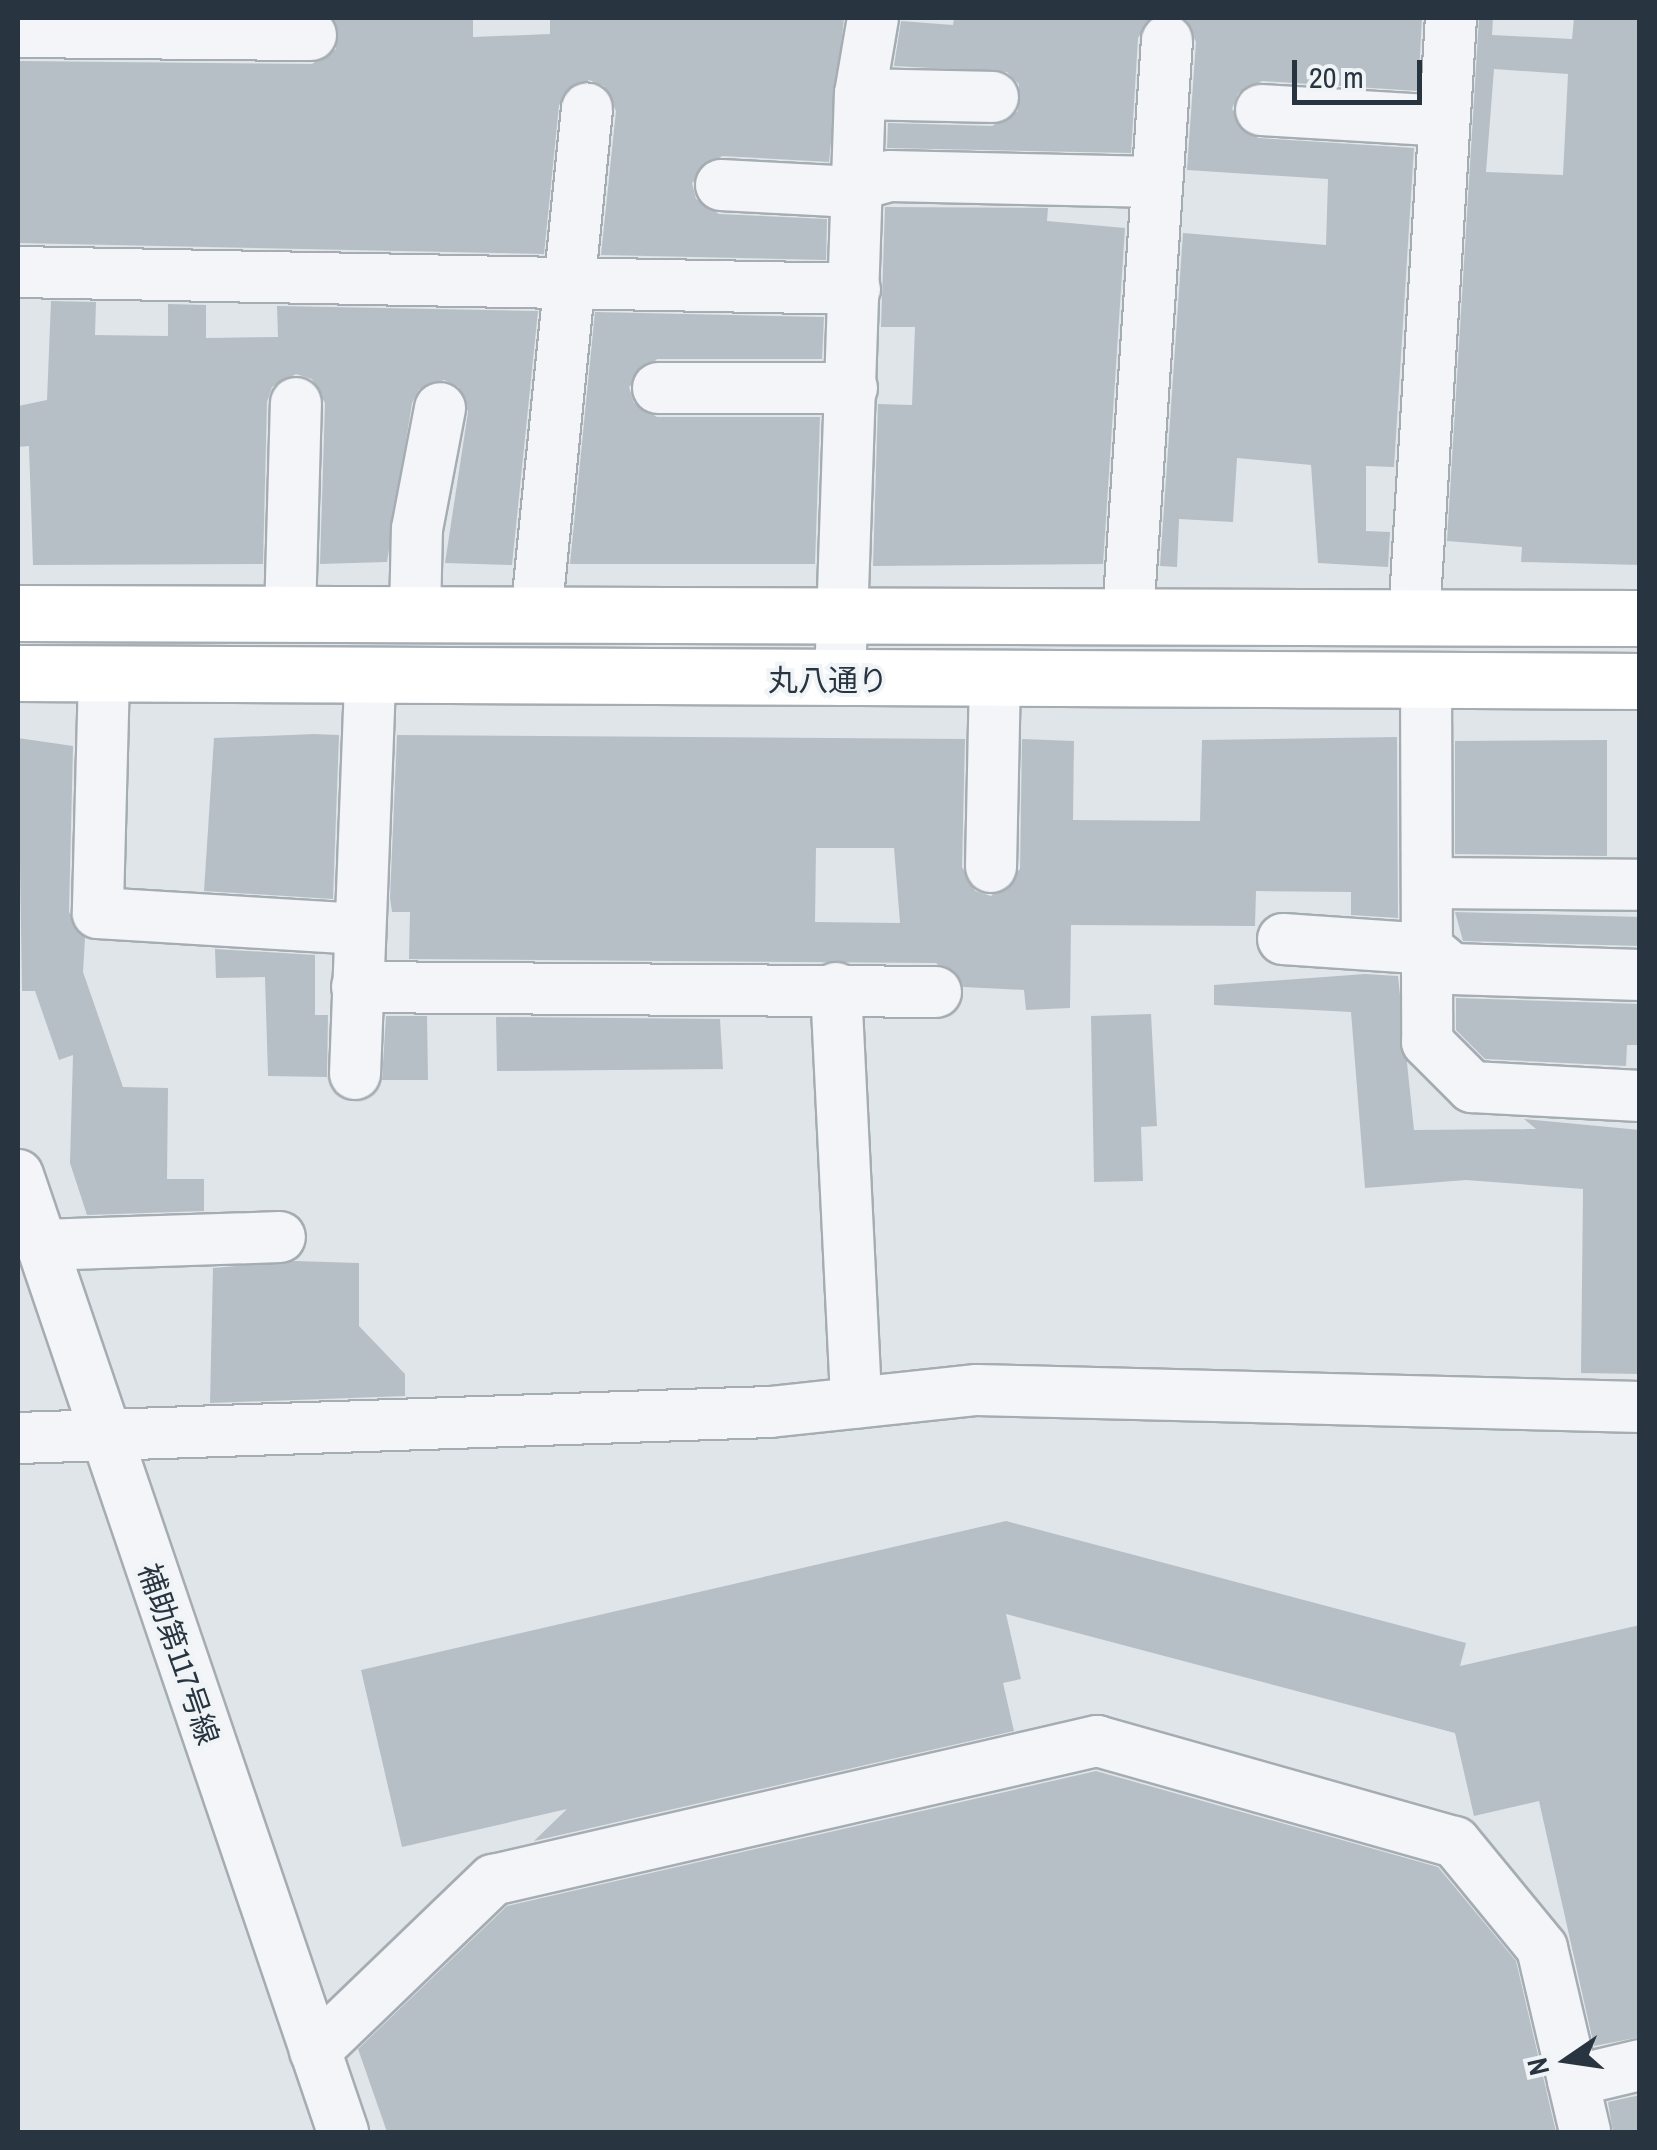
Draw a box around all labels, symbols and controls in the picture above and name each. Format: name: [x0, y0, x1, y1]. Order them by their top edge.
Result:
scale bar: [1297, 40, 1427, 102]
text: 20 m: [1309, 57, 1364, 97]
street label: 丸八通り: [768, 662, 888, 698]
street label: 補助第117号線: [131, 1559, 227, 1749]
north arrow: [1517, 2010, 1617, 2110]
text: N: [1517, 2054, 1558, 2079]

